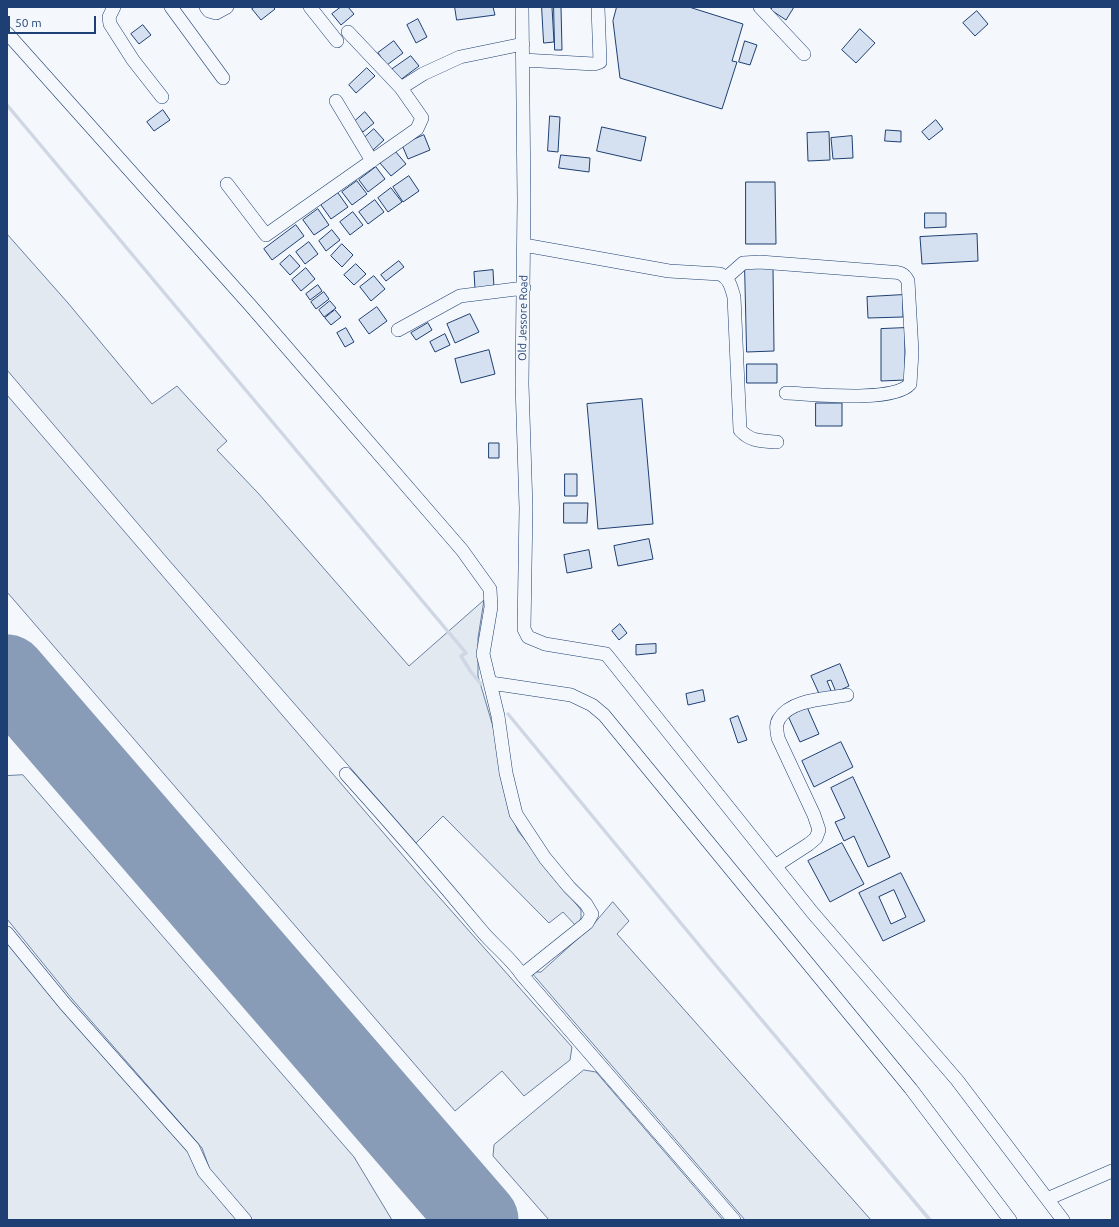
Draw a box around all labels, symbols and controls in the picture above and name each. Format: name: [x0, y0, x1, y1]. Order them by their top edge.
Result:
scale bar: [10, 8, 98, 34]
text: 50 m: [15, 16, 42, 29]
street label: Old Jessore Road: [516, 275, 530, 361]

